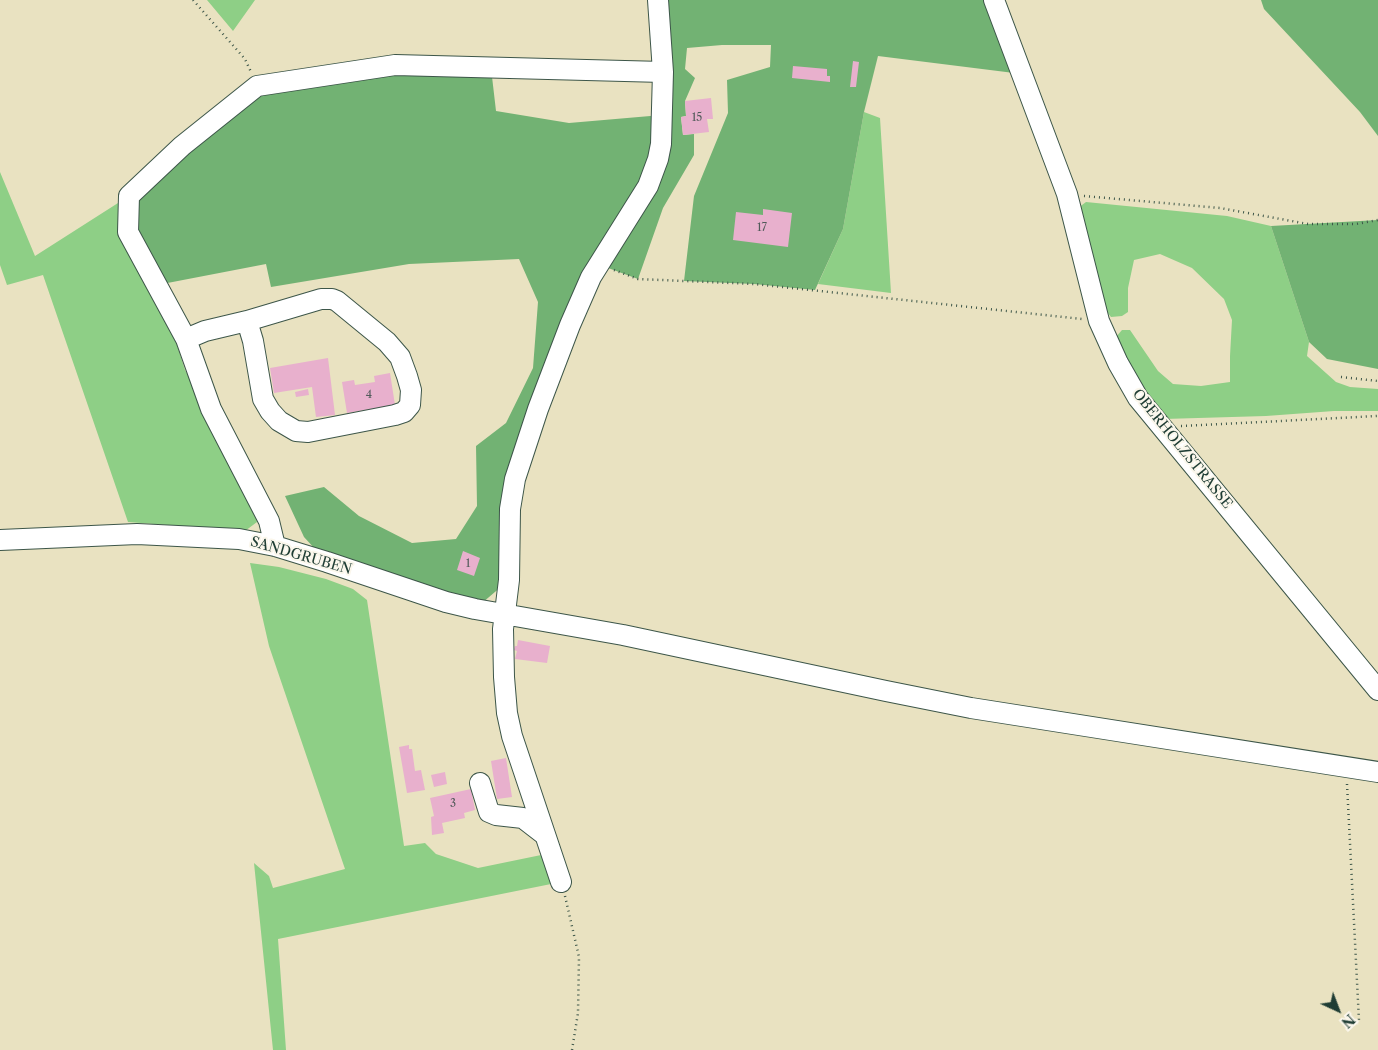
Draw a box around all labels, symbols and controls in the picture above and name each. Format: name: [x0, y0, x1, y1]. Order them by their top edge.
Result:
house number: 15: [692, 111, 702, 125]
house number: 17: [757, 221, 767, 235]
street label: OBERHOLZSTRASSE: [1129, 386, 1235, 512]
house number: 4: [366, 388, 372, 402]
street label: SANDGRUBEN: [248, 534, 354, 578]
house number: 1: [466, 557, 470, 571]
house number: 3: [450, 797, 456, 811]
north arrow: [1313, 985, 1363, 1035]
text: N: [1338, 1010, 1359, 1032]

